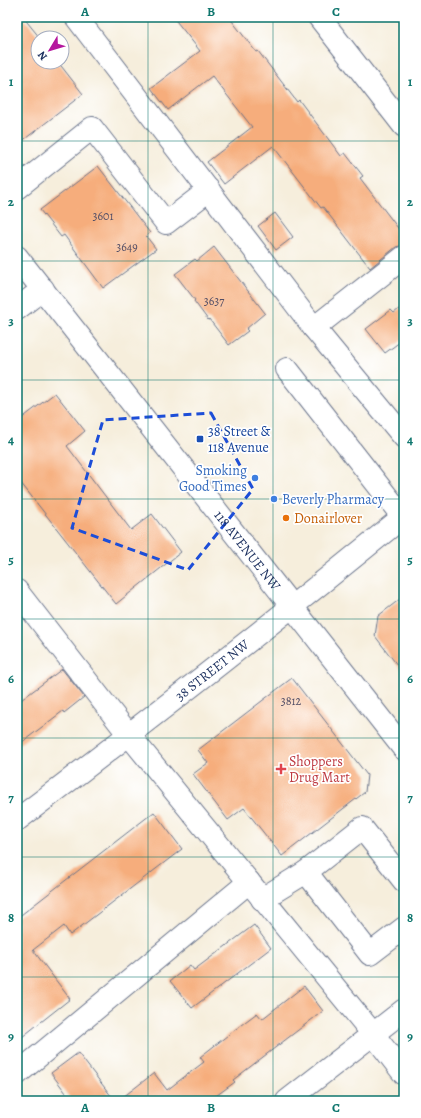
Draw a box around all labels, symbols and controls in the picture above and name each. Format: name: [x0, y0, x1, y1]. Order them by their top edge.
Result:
text: A: [80, 3, 90, 20]
text: B: [207, 3, 215, 20]
text: C: [332, 3, 340, 20]
north arrow: [30, 30, 70, 70]
text: N: [34, 48, 51, 64]
text: 1: [9, 73, 14, 90]
text: 1: [408, 73, 413, 90]
text: 2: [8, 193, 15, 210]
text: 2: [407, 193, 414, 210]
house number: 3601: [92, 208, 114, 224]
house number: 3649: [116, 239, 138, 255]
house number: 3637: [204, 293, 225, 309]
text: 3: [8, 312, 14, 329]
text: 3: [407, 312, 413, 329]
place label: 38 Street & 118 Avenue: [208, 422, 271, 457]
text: 4: [8, 431, 14, 448]
text: 4: [407, 431, 413, 448]
marker: 38 Street & 118 Avenue: [195, 434, 205, 444]
place label: Smoking Good Times: [179, 461, 247, 496]
marker: Smoking Good Times: [250, 473, 260, 483]
place label: Beverly Pharmacy: [282, 490, 385, 509]
marker: Beverly Pharmacy: [269, 494, 279, 504]
street label: 118 AVENUE NW: [210, 506, 285, 595]
place label: Donairlover: [294, 509, 363, 528]
marker: Donairlover: [281, 513, 291, 523]
text: 5: [8, 551, 14, 568]
text: 5: [407, 551, 413, 568]
street label: 38 STREET NW: [171, 635, 254, 705]
text: 6: [8, 670, 14, 687]
text: 6: [407, 670, 413, 687]
house number: 3812: [281, 693, 302, 709]
place label: Shoppers Drug Mart: [289, 752, 350, 787]
marker: Shoppers Drug Mart: [276, 764, 286, 774]
text: 7: [8, 789, 14, 806]
text: 7: [407, 789, 413, 806]
text: 8: [8, 909, 14, 926]
text: 8: [407, 909, 413, 926]
text: 9: [8, 1028, 14, 1045]
text: 9: [407, 1028, 413, 1045]
text: A: [80, 1099, 90, 1116]
text: B: [207, 1099, 215, 1116]
text: C: [332, 1099, 340, 1116]

